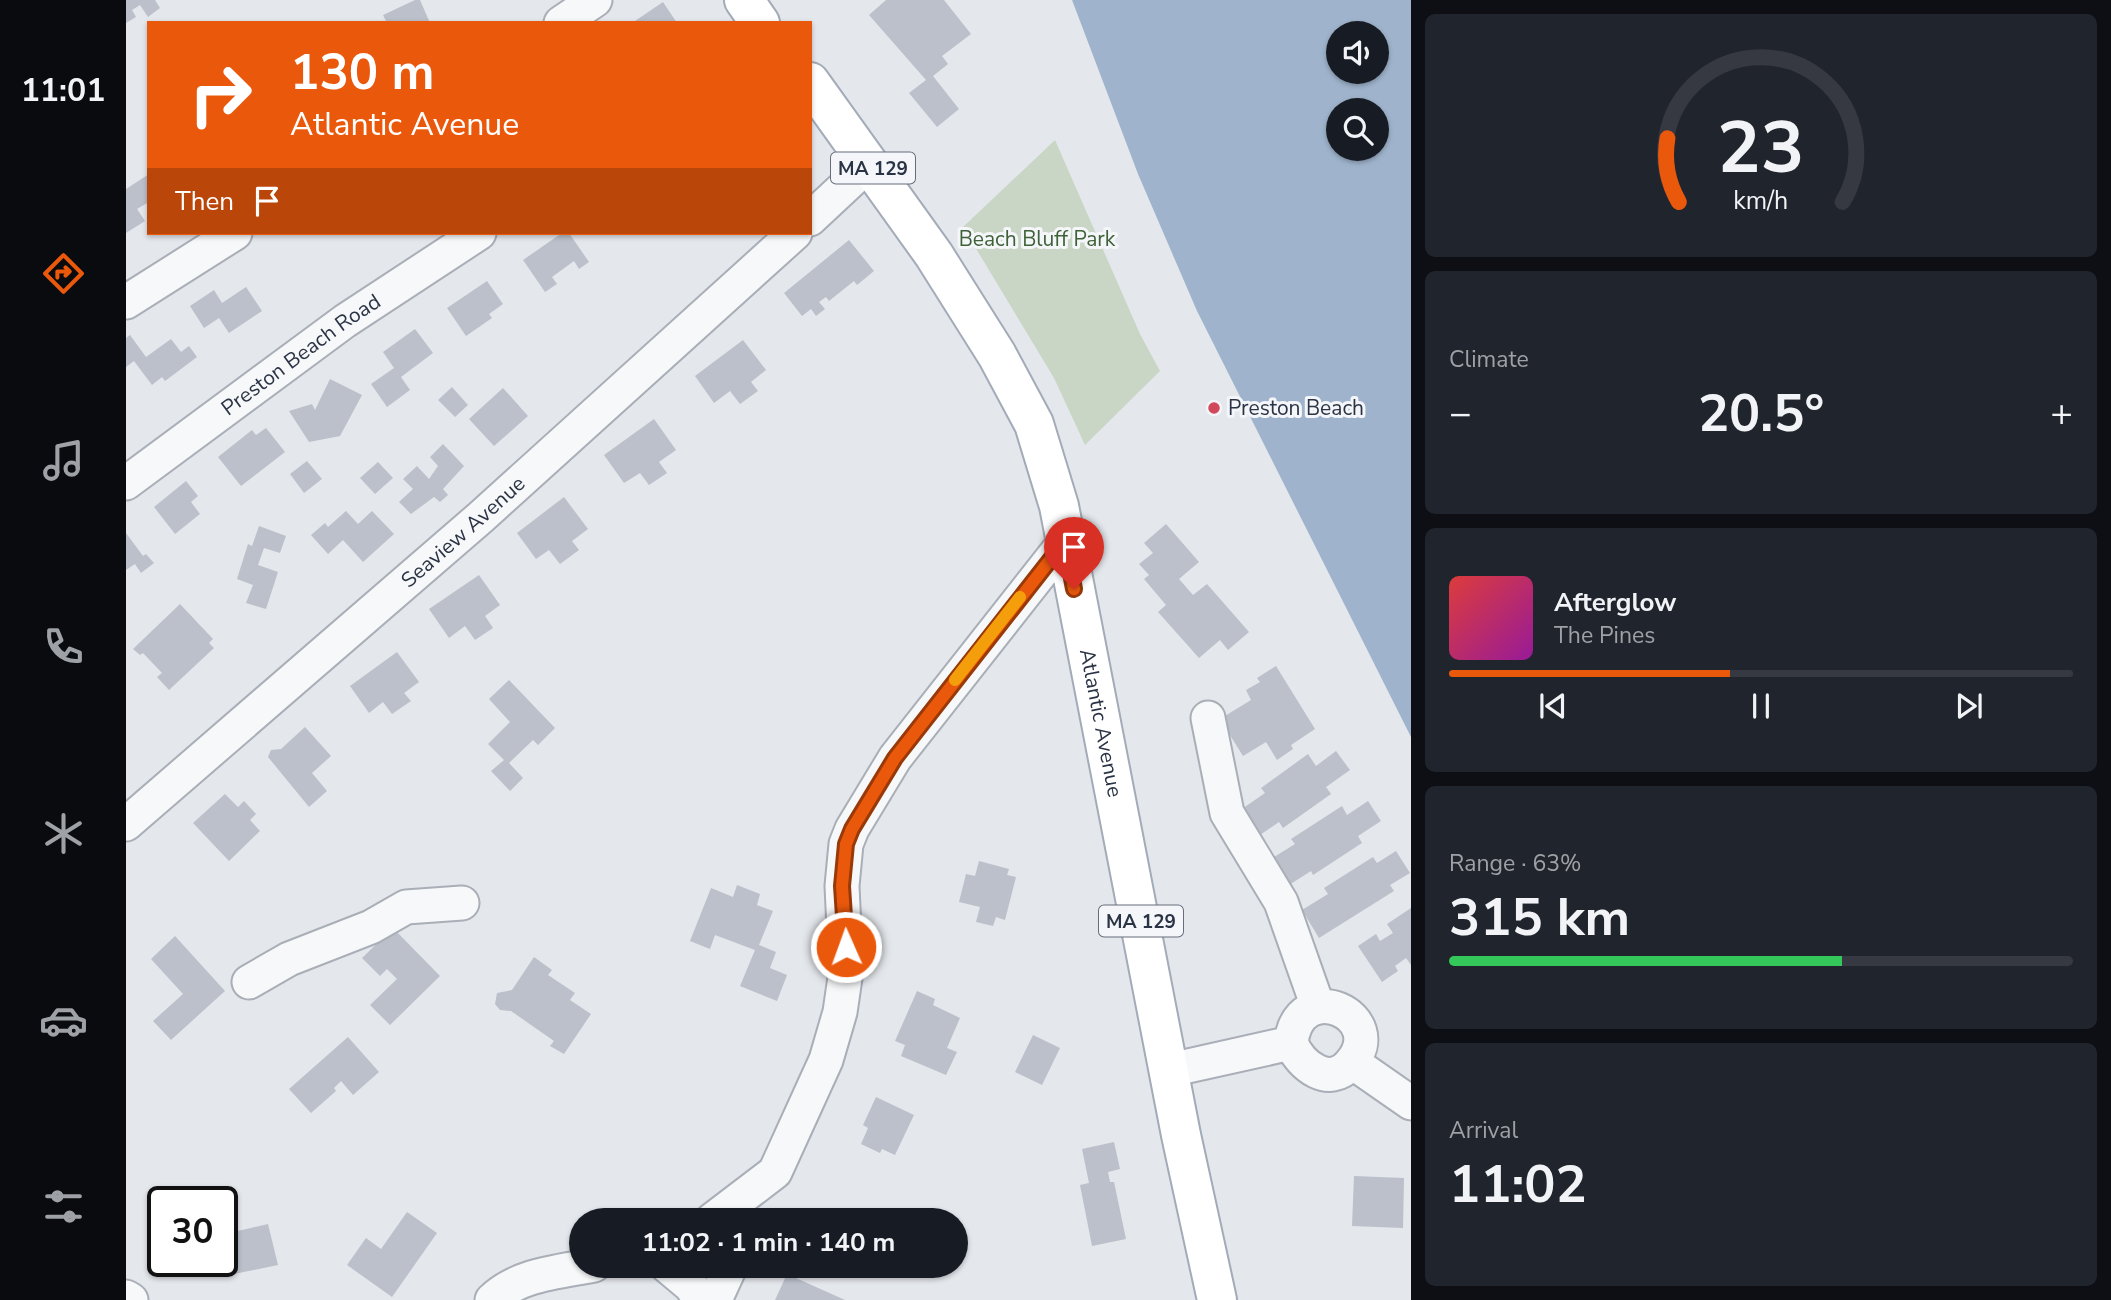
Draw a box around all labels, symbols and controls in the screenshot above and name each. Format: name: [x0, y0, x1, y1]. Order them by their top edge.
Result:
map controls: [1326, 21, 1389, 161]
button: sound: [1326, 21, 1389, 84]
text: 130 m: [290, 39, 434, 106]
icon: right: [175, 49, 266, 140]
text: 11:01: [21, 69, 105, 112]
button: search: [1326, 98, 1389, 161]
text: 23: [1717, 98, 1805, 198]
text: Atlantic Avenue: [290, 103, 519, 146]
road number: MA 129: [831, 152, 915, 184]
icon: arrive: [248, 182, 286, 220]
text: km/h: [1733, 183, 1789, 217]
text: Then: [175, 184, 234, 219]
park label: Beach Bluff Park: [959, 225, 1116, 253]
icon: directions: [39, 249, 88, 298]
street label: Preston Beach Road: [216, 287, 386, 422]
text: Climate: [1449, 344, 1529, 375]
text: 20.5°: [1698, 378, 1824, 449]
text: −: [1449, 388, 1472, 439]
text: +: [2050, 388, 2073, 439]
place label: Preston Beach: [1228, 394, 1364, 422]
marker: Preston Beach: [1206, 400, 1222, 416]
icon: music: [39, 436, 88, 485]
street label: Seaview Avenue: [395, 470, 531, 594]
pin: [1044, 517, 1104, 589]
icon: arrive: [1055, 528, 1093, 566]
text: Afterglow: [1554, 585, 1677, 620]
text: The Pines: [1554, 620, 1655, 651]
icon: phone: [39, 622, 88, 671]
street label: Atlantic Avenue: [1073, 646, 1129, 799]
icon: previous: [1534, 687, 1572, 725]
icon: pause: [1742, 687, 1780, 725]
icon: next: [1950, 687, 1988, 725]
icon: climate: [39, 809, 88, 858]
text: Range · 63%: [1449, 848, 1581, 879]
text: 315 km: [1449, 882, 1630, 953]
road number: MA 129: [1099, 906, 1183, 937]
position arrow: [809, 910, 883, 984]
icon: car: [39, 996, 88, 1045]
text: Arrival: [1449, 1115, 1518, 1146]
text: 11:02: [1449, 1149, 1587, 1220]
icon: filters: [39, 1182, 88, 1231]
speed limit sign: 30: [147, 1186, 238, 1277]
text: 11:02 · 1 min · 140 m: [642, 1225, 895, 1260]

